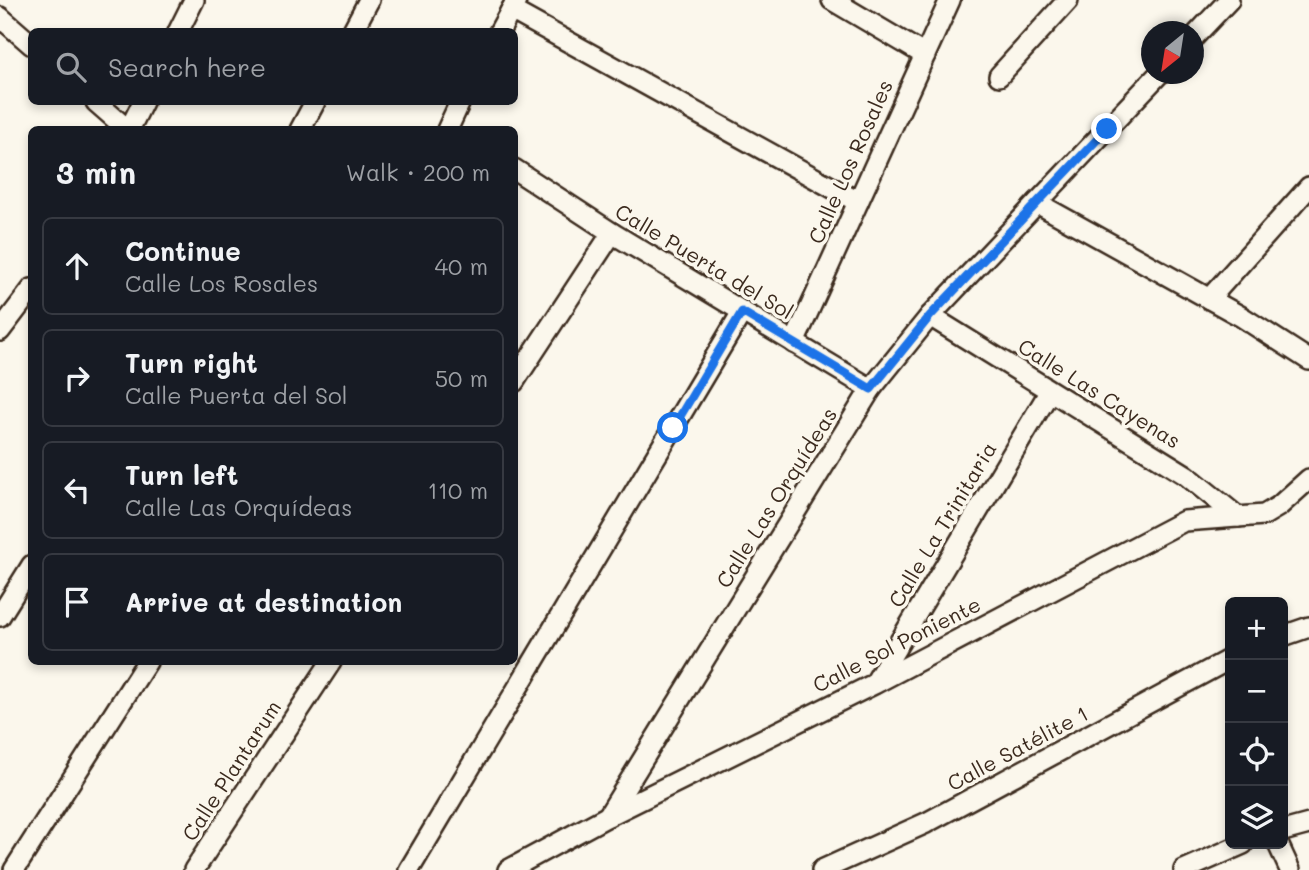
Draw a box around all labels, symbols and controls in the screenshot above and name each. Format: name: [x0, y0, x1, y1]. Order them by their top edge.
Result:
north arrow: [1141, 21, 1204, 84]
search box: [28, 28, 518, 105]
icon: search: [52, 48, 90, 86]
text: Search here: [108, 50, 266, 84]
street label: Calle Los Rosales: [801, 75, 898, 247]
route end: [1091, 113, 1122, 144]
text: 3 min: [56, 152, 136, 192]
text: Walk · 200 m: [346, 157, 490, 187]
street label: Calle Puerta del Sol: [611, 197, 799, 325]
text: Continue: [125, 234, 241, 268]
icon: ahead: [58, 247, 96, 285]
text: 40 m: [435, 251, 488, 281]
text: Calle Los Rosales: [125, 268, 318, 298]
street label: Calle Las Cayenas: [1014, 332, 1186, 454]
text: Turn right: [125, 346, 258, 380]
icon: right: [58, 359, 96, 397]
text: 50 m: [435, 363, 488, 393]
text: Calle Puerta del Sol: [125, 380, 347, 410]
street label: Calle Las Orquídeas: [709, 402, 842, 592]
route start: [657, 412, 688, 443]
street label: Calle La Trinitaria: [882, 437, 1002, 612]
text: Turn left: [125, 458, 238, 492]
icon: left: [58, 471, 96, 509]
text: 110 m: [428, 475, 488, 505]
text: Calle Las Orquídeas: [125, 492, 353, 522]
icon: arrive: [58, 583, 96, 621]
text: Arrive at destination: [125, 585, 402, 619]
street label: Calle Sol Poniente: [808, 590, 985, 698]
map controls: [1225, 597, 1288, 849]
button: +: [1225, 597, 1288, 660]
button: −: [1225, 660, 1288, 723]
street label: Calle Plantarum: [175, 695, 286, 846]
street label: Calle Satélite 1: [942, 699, 1092, 796]
button: locate: [1225, 723, 1288, 786]
button: layers: [1225, 786, 1288, 849]

